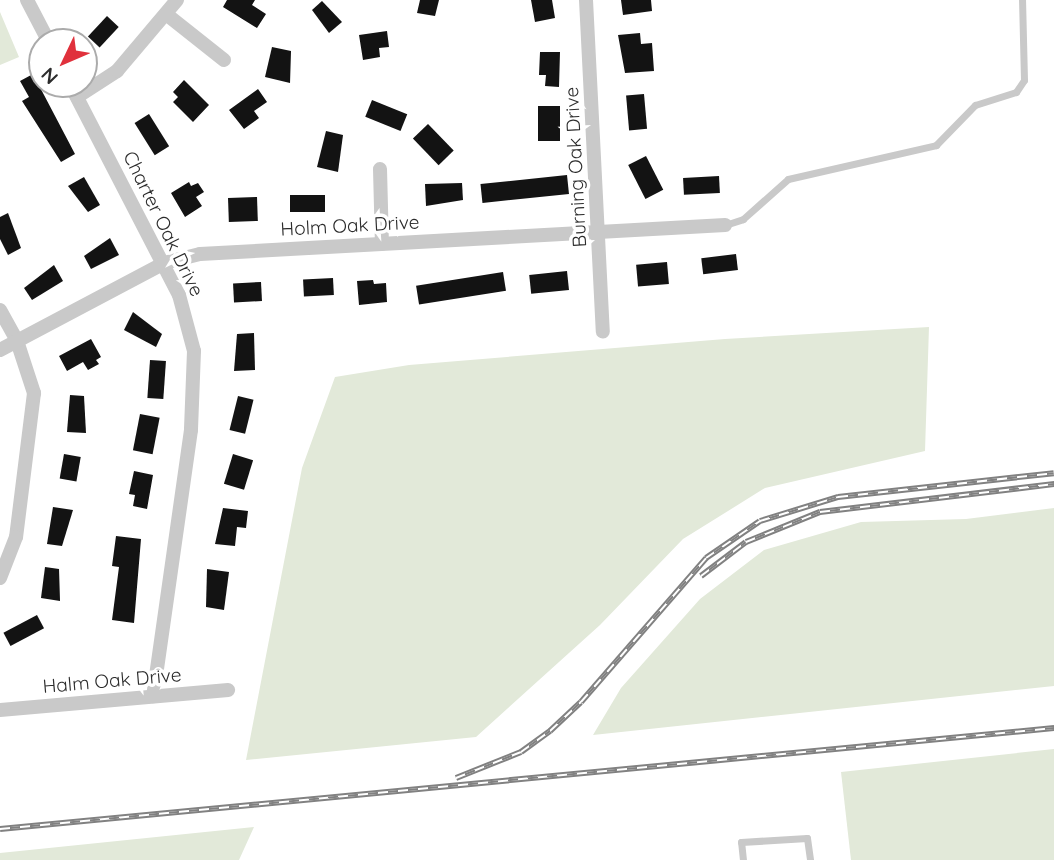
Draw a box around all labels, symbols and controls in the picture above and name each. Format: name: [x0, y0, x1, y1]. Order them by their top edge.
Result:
north arrow: [28, 28, 98, 98]
text: N: [36, 63, 63, 90]
street label: Burning Oak Drive: [560, 86, 592, 248]
street label: Charter Oak Drive: [118, 148, 208, 300]
street label: Holm Oak Drive: [280, 211, 420, 241]
street label: Halm Oak Drive: [42, 664, 182, 698]

